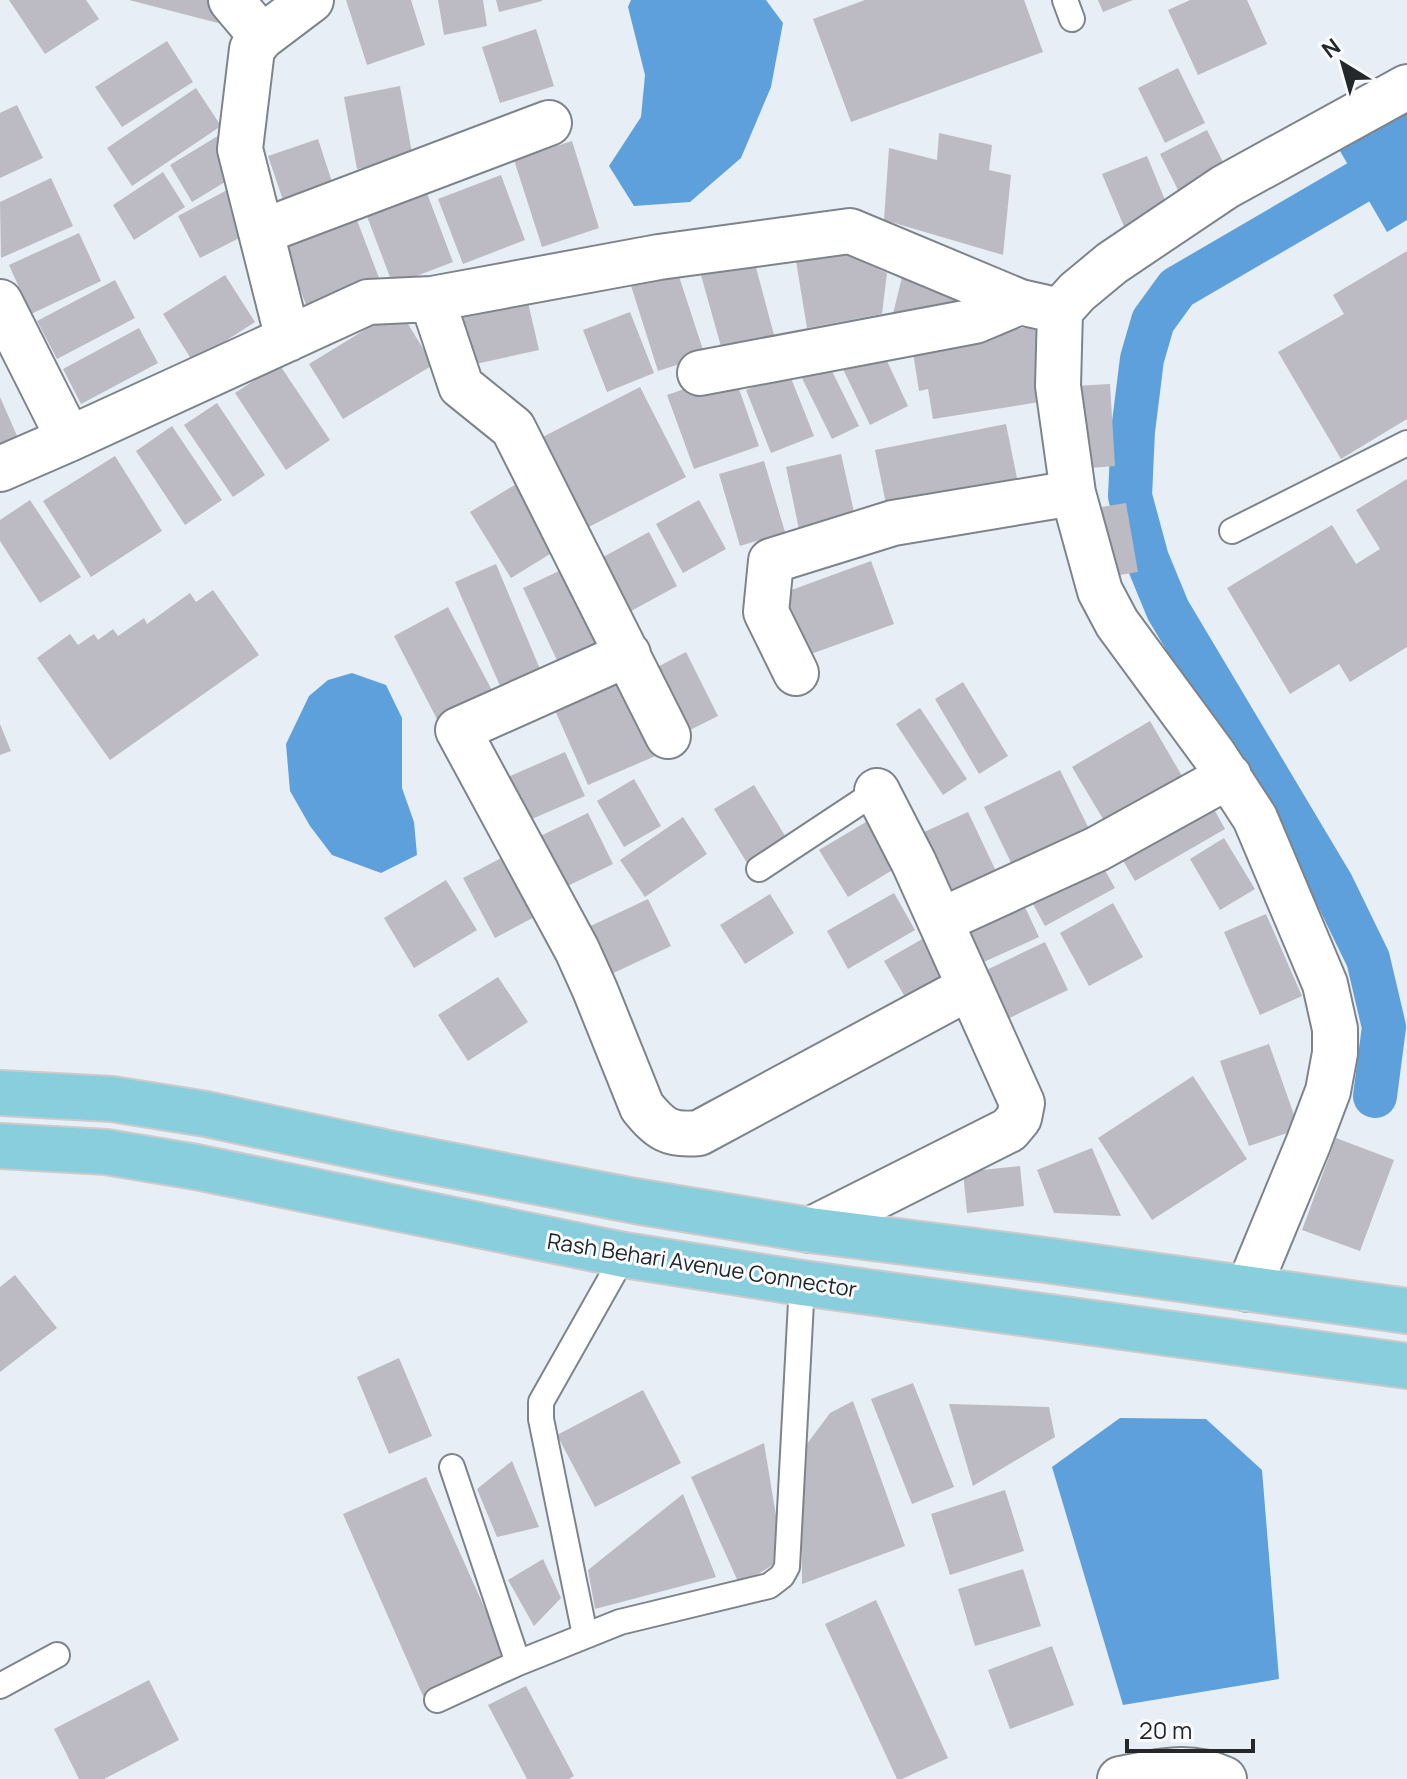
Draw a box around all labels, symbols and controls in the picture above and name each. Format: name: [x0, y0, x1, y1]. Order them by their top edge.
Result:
north arrow: [1303, 24, 1383, 104]
text: N: [1316, 31, 1346, 65]
street label: Rash Behari Avenue Connector: [545, 1226, 859, 1304]
scale bar: [1127, 1703, 1253, 1753]
text: 20 m: [1139, 1713, 1192, 1746]

